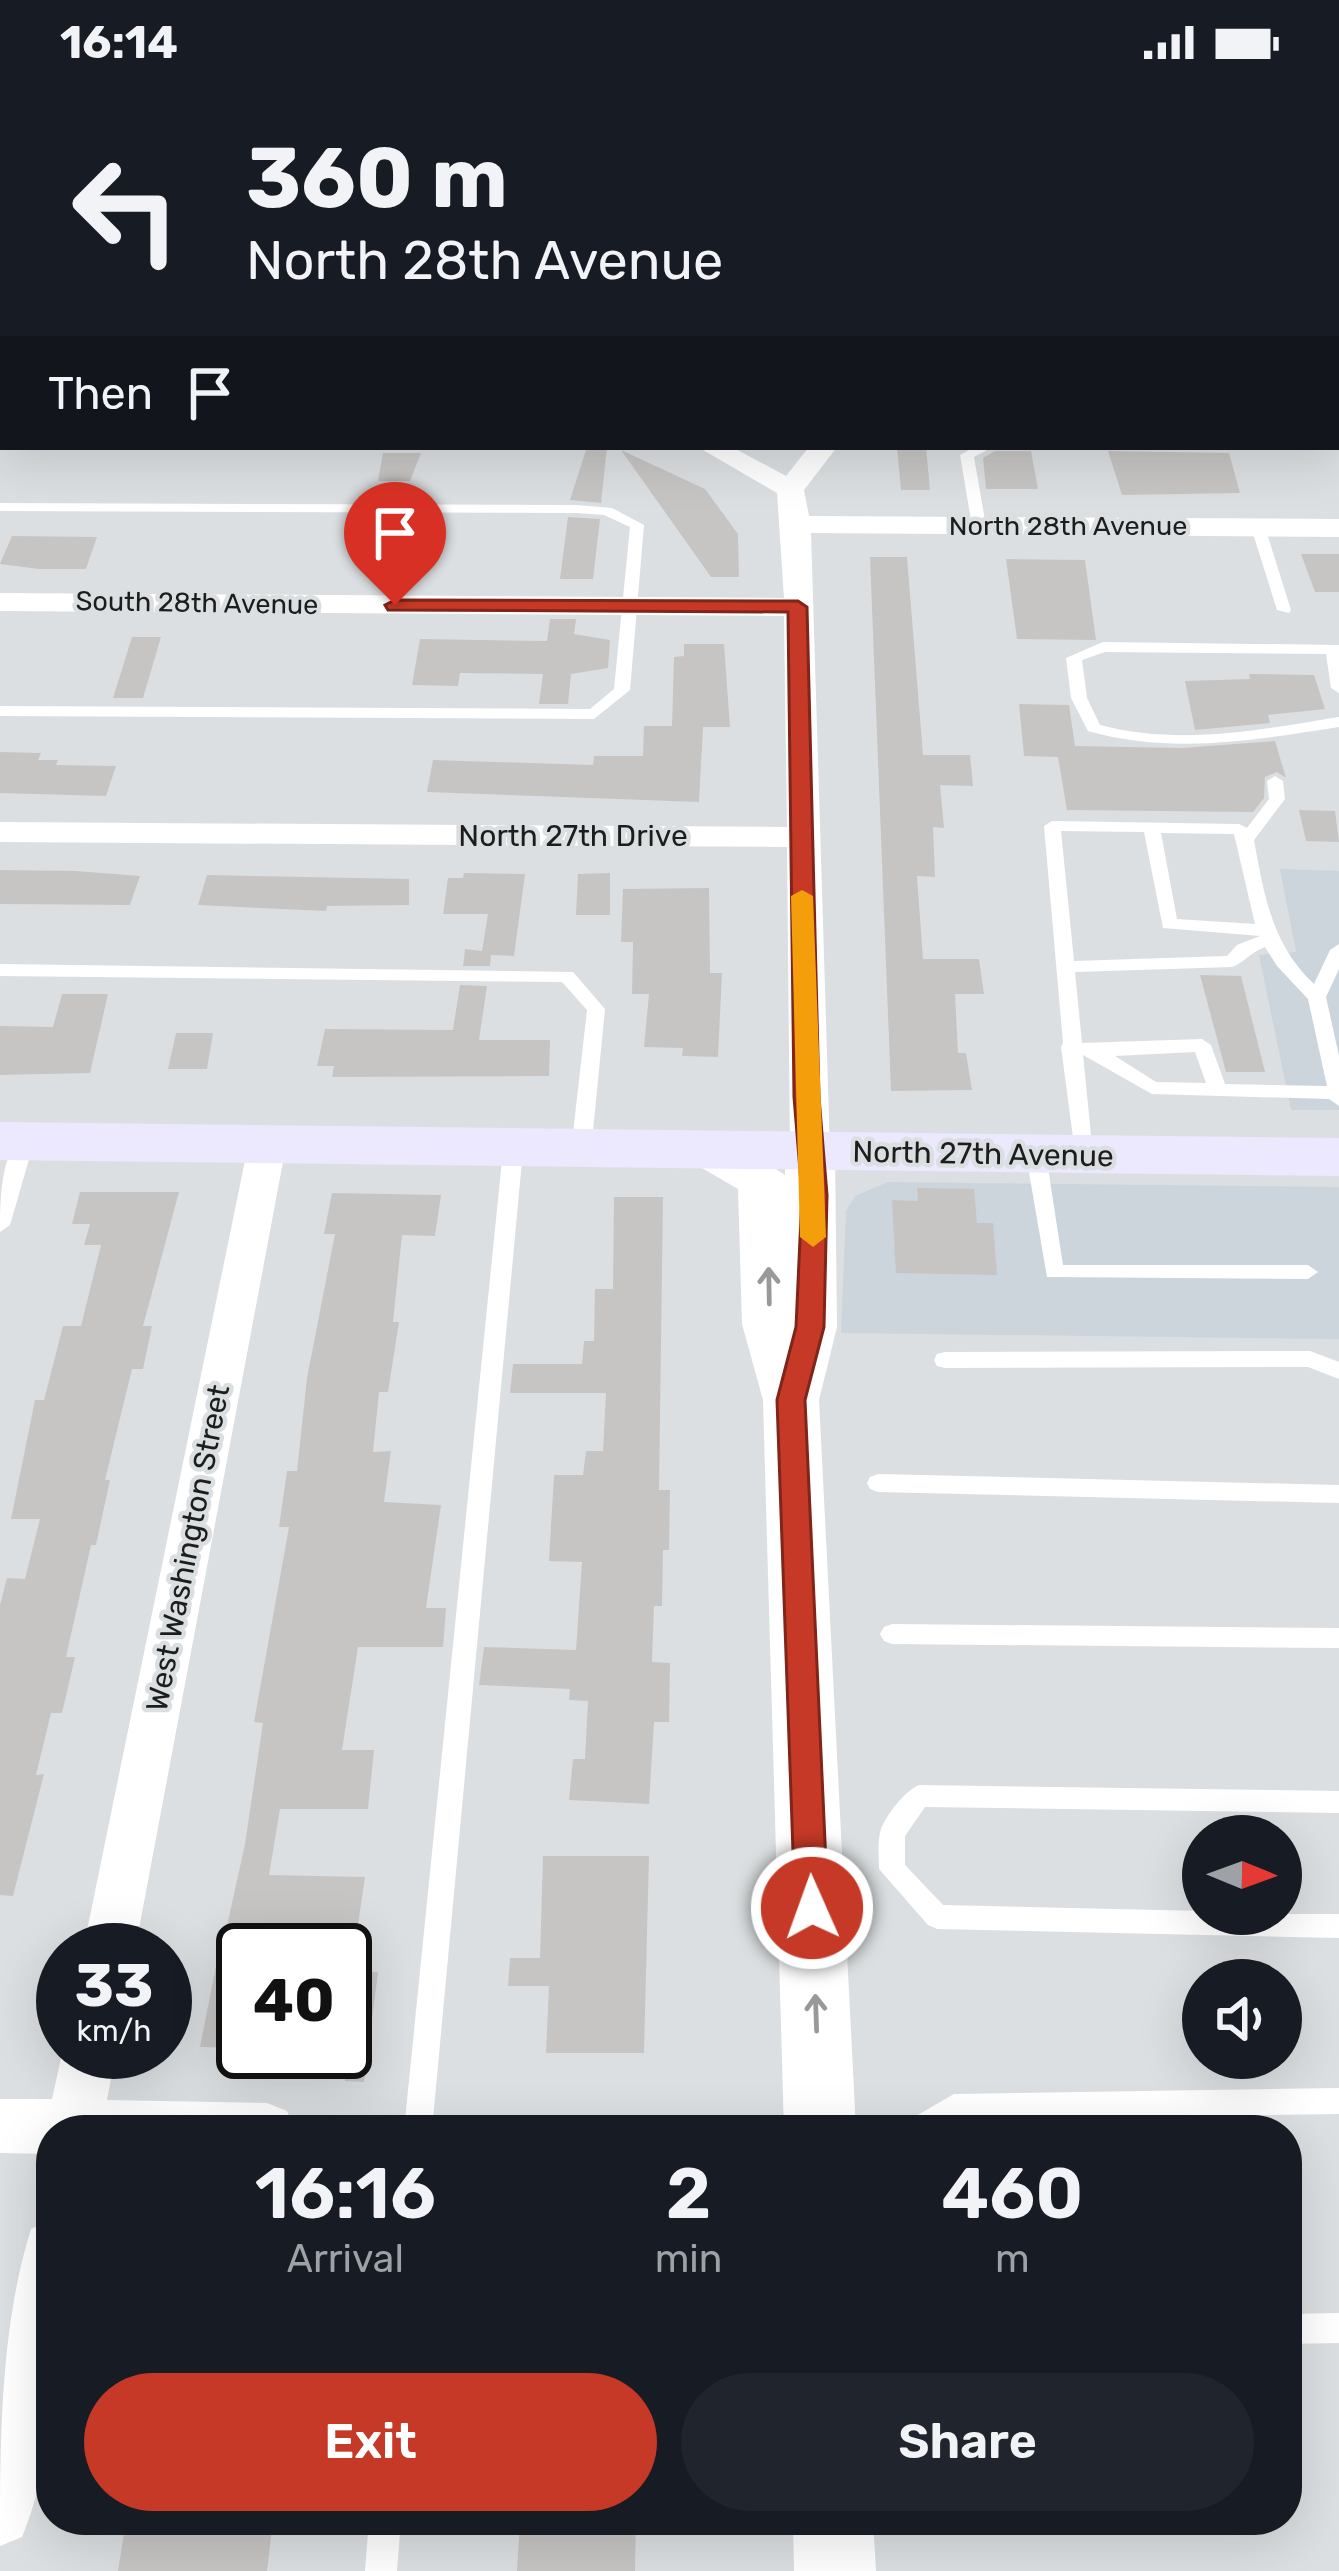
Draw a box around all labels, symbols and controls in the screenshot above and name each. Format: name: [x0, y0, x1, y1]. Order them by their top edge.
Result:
text: 16:14: [60, 16, 178, 69]
text: 360 m: [246, 128, 508, 228]
icon: left: [48, 132, 204, 288]
text: North 28th Avenue: [246, 229, 723, 293]
icon: arrive: [177, 360, 243, 426]
text: Then: [48, 367, 153, 420]
pin: [344, 482, 446, 605]
icon: arrive: [362, 500, 428, 566]
street label: North 28th Avenue: [949, 510, 1187, 542]
street label: South 28th Avenue: [75, 585, 319, 621]
street label: North 27th Drive: [458, 818, 688, 854]
street label: North 27th Avenue: [852, 1134, 1114, 1174]
one-way arrow: [757, 1267, 780, 1306]
street label: West Washington Street: [139, 1381, 237, 1714]
north arrow: [1182, 1815, 1302, 1935]
map controls: [1182, 1815, 1302, 2079]
position arrow: [749, 1845, 875, 1971]
speed limit sign: 40: [216, 1923, 372, 2079]
text: 33: [74, 1950, 154, 2021]
button: sound: [1182, 1959, 1302, 2079]
one-way arrow: [804, 1994, 827, 2033]
text: km/h: [77, 2013, 151, 2049]
text: 16:16: [255, 2151, 436, 2236]
text: 2: [666, 2151, 711, 2236]
text: 460: [941, 2151, 1083, 2236]
text: Arrival: [287, 2236, 404, 2282]
text: min: [655, 2236, 722, 2282]
text: m: [995, 2236, 1030, 2282]
button: Exit: [84, 2373, 657, 2511]
button: Share: [681, 2373, 1254, 2511]

